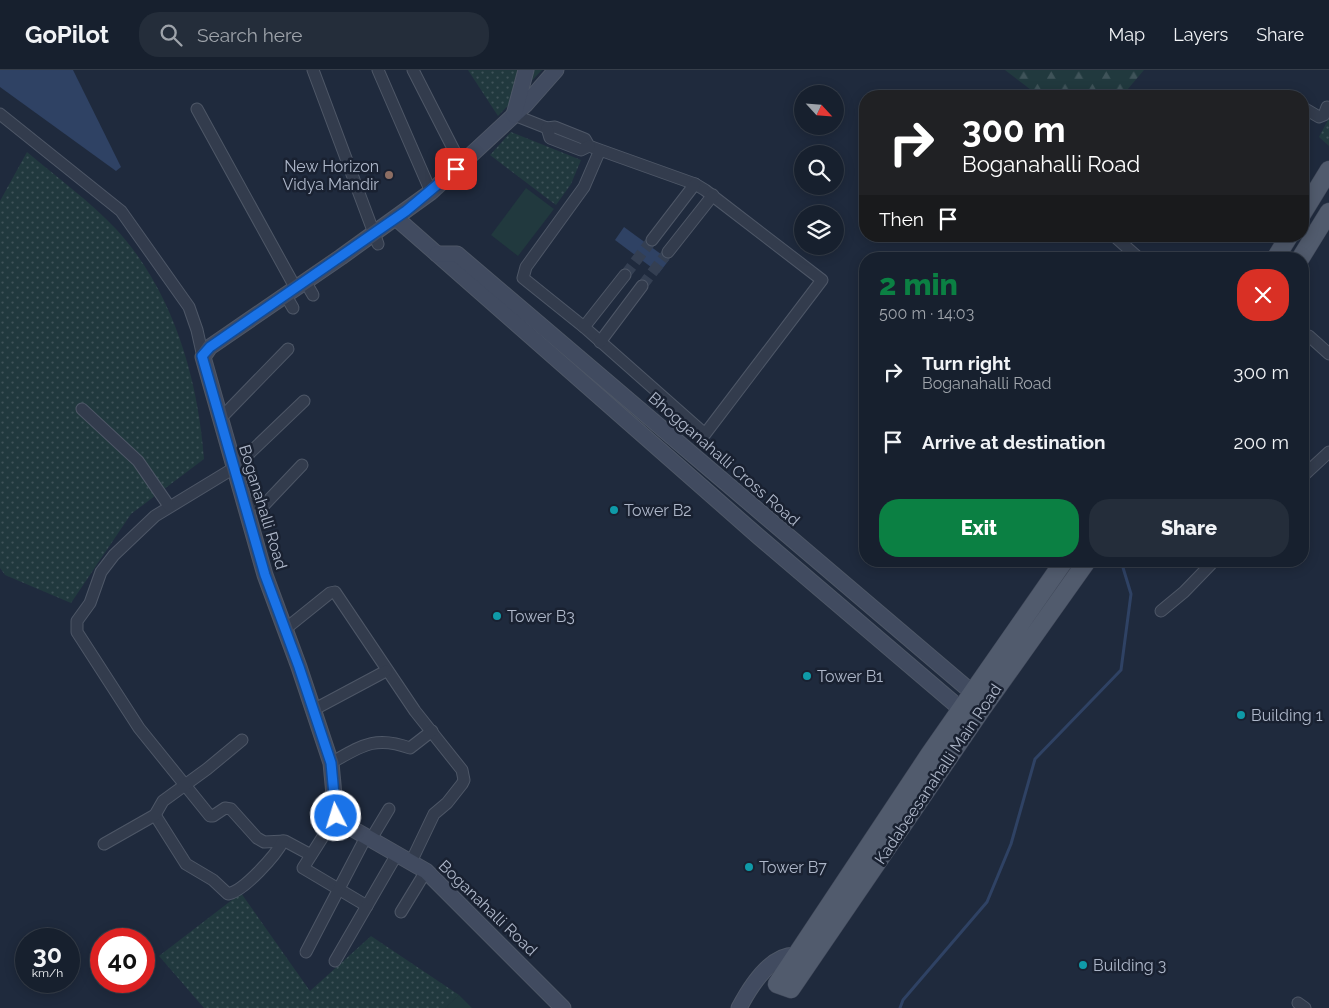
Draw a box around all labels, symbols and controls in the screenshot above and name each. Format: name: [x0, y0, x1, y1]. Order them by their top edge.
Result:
search box: [139, 12, 489, 57]
text: GoPilot: [25, 20, 109, 49]
icon: search: [157, 21, 185, 49]
text: Search here: [197, 24, 303, 46]
text: Map: [1109, 24, 1145, 45]
text: Layers: [1173, 24, 1228, 45]
text: Share: [1256, 24, 1304, 45]
north arrow: [794, 85, 844, 135]
map controls: [794, 85, 844, 255]
text: 300 m: [962, 109, 1066, 150]
icon: right: [879, 110, 944, 175]
button: search: [794, 145, 844, 195]
pin: [435, 148, 477, 190]
text: Boganahalli Road: [962, 151, 1140, 177]
icon: arrive: [442, 155, 470, 183]
place label: New Horizon Vidya Mandir: [282, 157, 379, 194]
marker: New Horizon Vidya Mandir: [383, 169, 395, 181]
button: layers: [794, 205, 844, 255]
icon: arrive: [934, 205, 962, 233]
text: Then: [879, 208, 924, 230]
text: 2 min: [879, 267, 958, 302]
button: close: [1237, 269, 1289, 321]
text: 500 m · 14:03: [879, 304, 974, 323]
text: Turn right: [922, 352, 1011, 374]
icon: right: [879, 358, 907, 386]
text: 300 m: [1233, 361, 1289, 383]
text: Boganahalli Road: [922, 374, 1052, 393]
street label: Bhogganahalli Cross Road: [645, 388, 804, 530]
icon: arrive: [879, 428, 907, 456]
text: Arrive at destination: [922, 431, 1106, 453]
text: 200 m: [1234, 431, 1289, 453]
street label: Boganahalli Road: [235, 442, 291, 572]
button: Exit: [879, 499, 1079, 557]
button: Share: [1089, 499, 1289, 557]
place label: Tower B2: [624, 501, 692, 520]
marker: Tower B2: [608, 504, 620, 516]
place label: Tower B3: [507, 607, 575, 626]
marker: Tower B3: [491, 610, 503, 622]
place label: Tower B1: [817, 667, 883, 686]
marker: Tower B1: [801, 670, 813, 682]
street label: Kadabeesanahalli Main Road: [871, 680, 1005, 868]
place label: Building 1: [1251, 706, 1323, 725]
marker: Building 1: [1235, 709, 1247, 721]
position arrow: [309, 789, 361, 841]
street label: Boganahalli Road: [435, 856, 541, 960]
place label: Tower B7: [759, 858, 827, 877]
marker: Tower B7: [743, 861, 755, 873]
speed limit sign: 40: [90, 928, 155, 993]
text: 30: [33, 939, 62, 969]
place label: Building 3: [1093, 956, 1166, 975]
marker: Building 3: [1077, 959, 1089, 971]
text: km/h: [32, 966, 63, 980]

